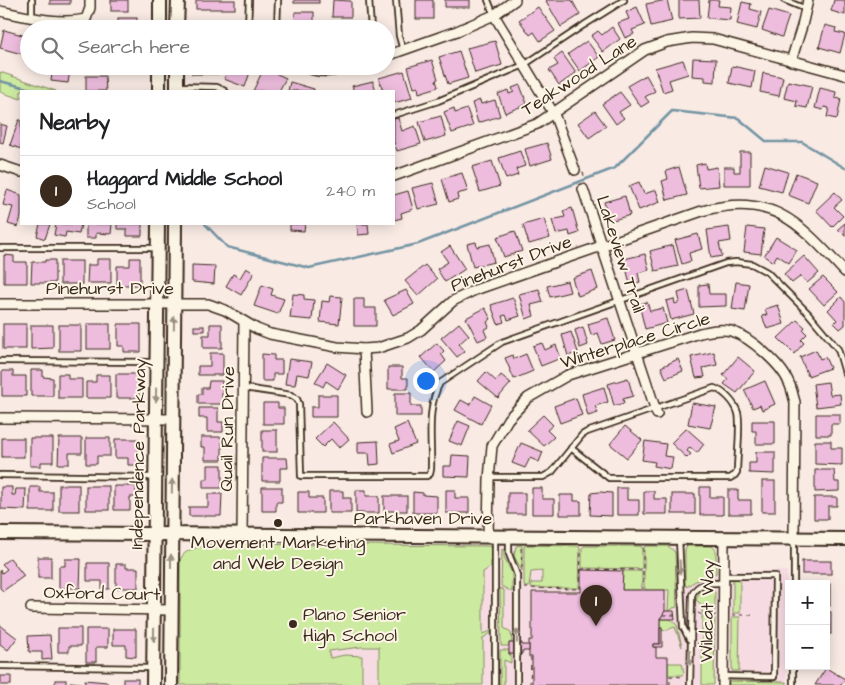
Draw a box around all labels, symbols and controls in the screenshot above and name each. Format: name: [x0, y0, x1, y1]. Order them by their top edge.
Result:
search box: [20, 20, 395, 75]
street label: Teakwood Lane: [517, 29, 642, 122]
icon: search: [38, 34, 66, 62]
text: Search here: [78, 34, 190, 61]
text: Nearby: [40, 108, 110, 137]
text: Haggard Middle School: [87, 166, 282, 193]
text: 1: [55, 180, 57, 202]
text: 240 m: [326, 180, 375, 202]
street label: Lakeview Trail: [590, 192, 651, 316]
text: School: [87, 193, 136, 215]
street label: Pinehurst Drive: [447, 229, 576, 298]
street label: Pinehurst Drive: [46, 276, 174, 301]
street label: Winterplace Circle: [557, 306, 713, 375]
one-way arrow: [170, 315, 178, 331]
street label: Independence Parkway: [124, 358, 154, 550]
street label: Quail Run Drive: [214, 366, 241, 492]
your location: [413, 368, 439, 394]
one-way arrow: [152, 387, 160, 403]
one-way arrow: [168, 477, 176, 493]
street label: Parkhaven Drive: [354, 506, 492, 531]
marker: Movement Marketing and Web Design: [272, 517, 284, 529]
place label: Movement Marketing and Web Design: [191, 530, 365, 577]
one-way arrow: [167, 552, 175, 568]
one-way arrow: [676, 559, 684, 575]
street label: Wildcat Way: [694, 559, 722, 663]
street label: Oxford Court: [43, 580, 161, 607]
map controls: [785, 580, 830, 670]
button: +: [785, 580, 830, 625]
pin: 1: [580, 585, 612, 626]
place label: Plano Senior High School: [303, 602, 406, 649]
marker: Plano Senior High School: [287, 618, 299, 630]
button: −: [785, 625, 830, 670]
one-way arrow: [150, 628, 158, 644]
one-way arrow: [513, 628, 521, 644]
one-way arrow: [686, 650, 694, 666]

